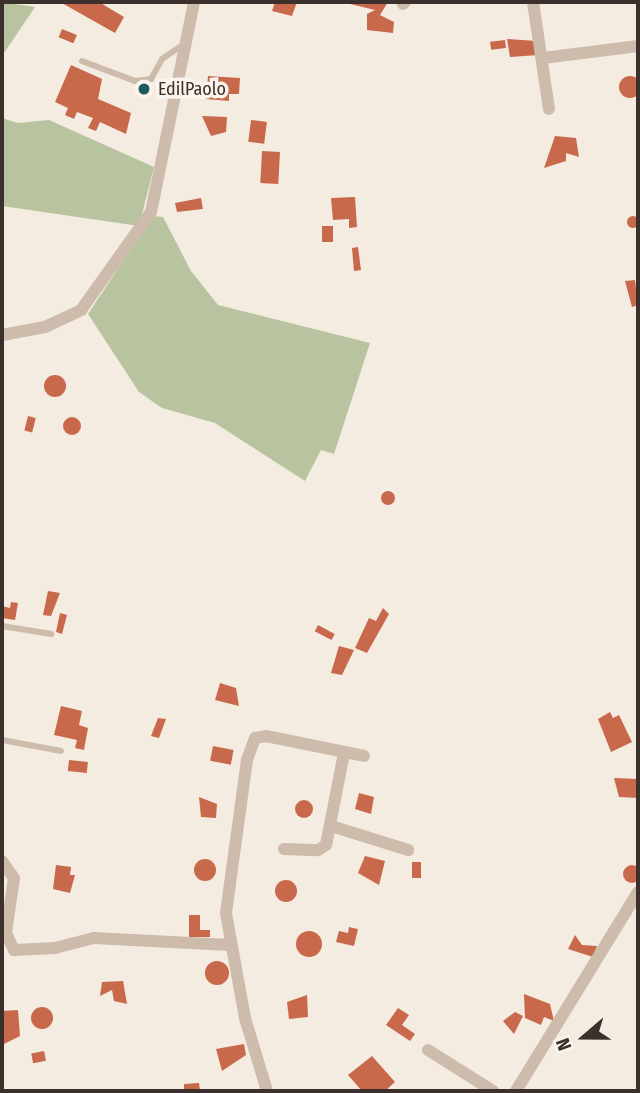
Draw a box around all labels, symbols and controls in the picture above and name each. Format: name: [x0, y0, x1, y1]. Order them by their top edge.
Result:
place label: EdilPaolo: [158, 78, 226, 100]
marker: EdilPaolo: [136, 81, 152, 97]
north arrow: [549, 1002, 619, 1072]
text: N: [551, 1035, 577, 1054]

